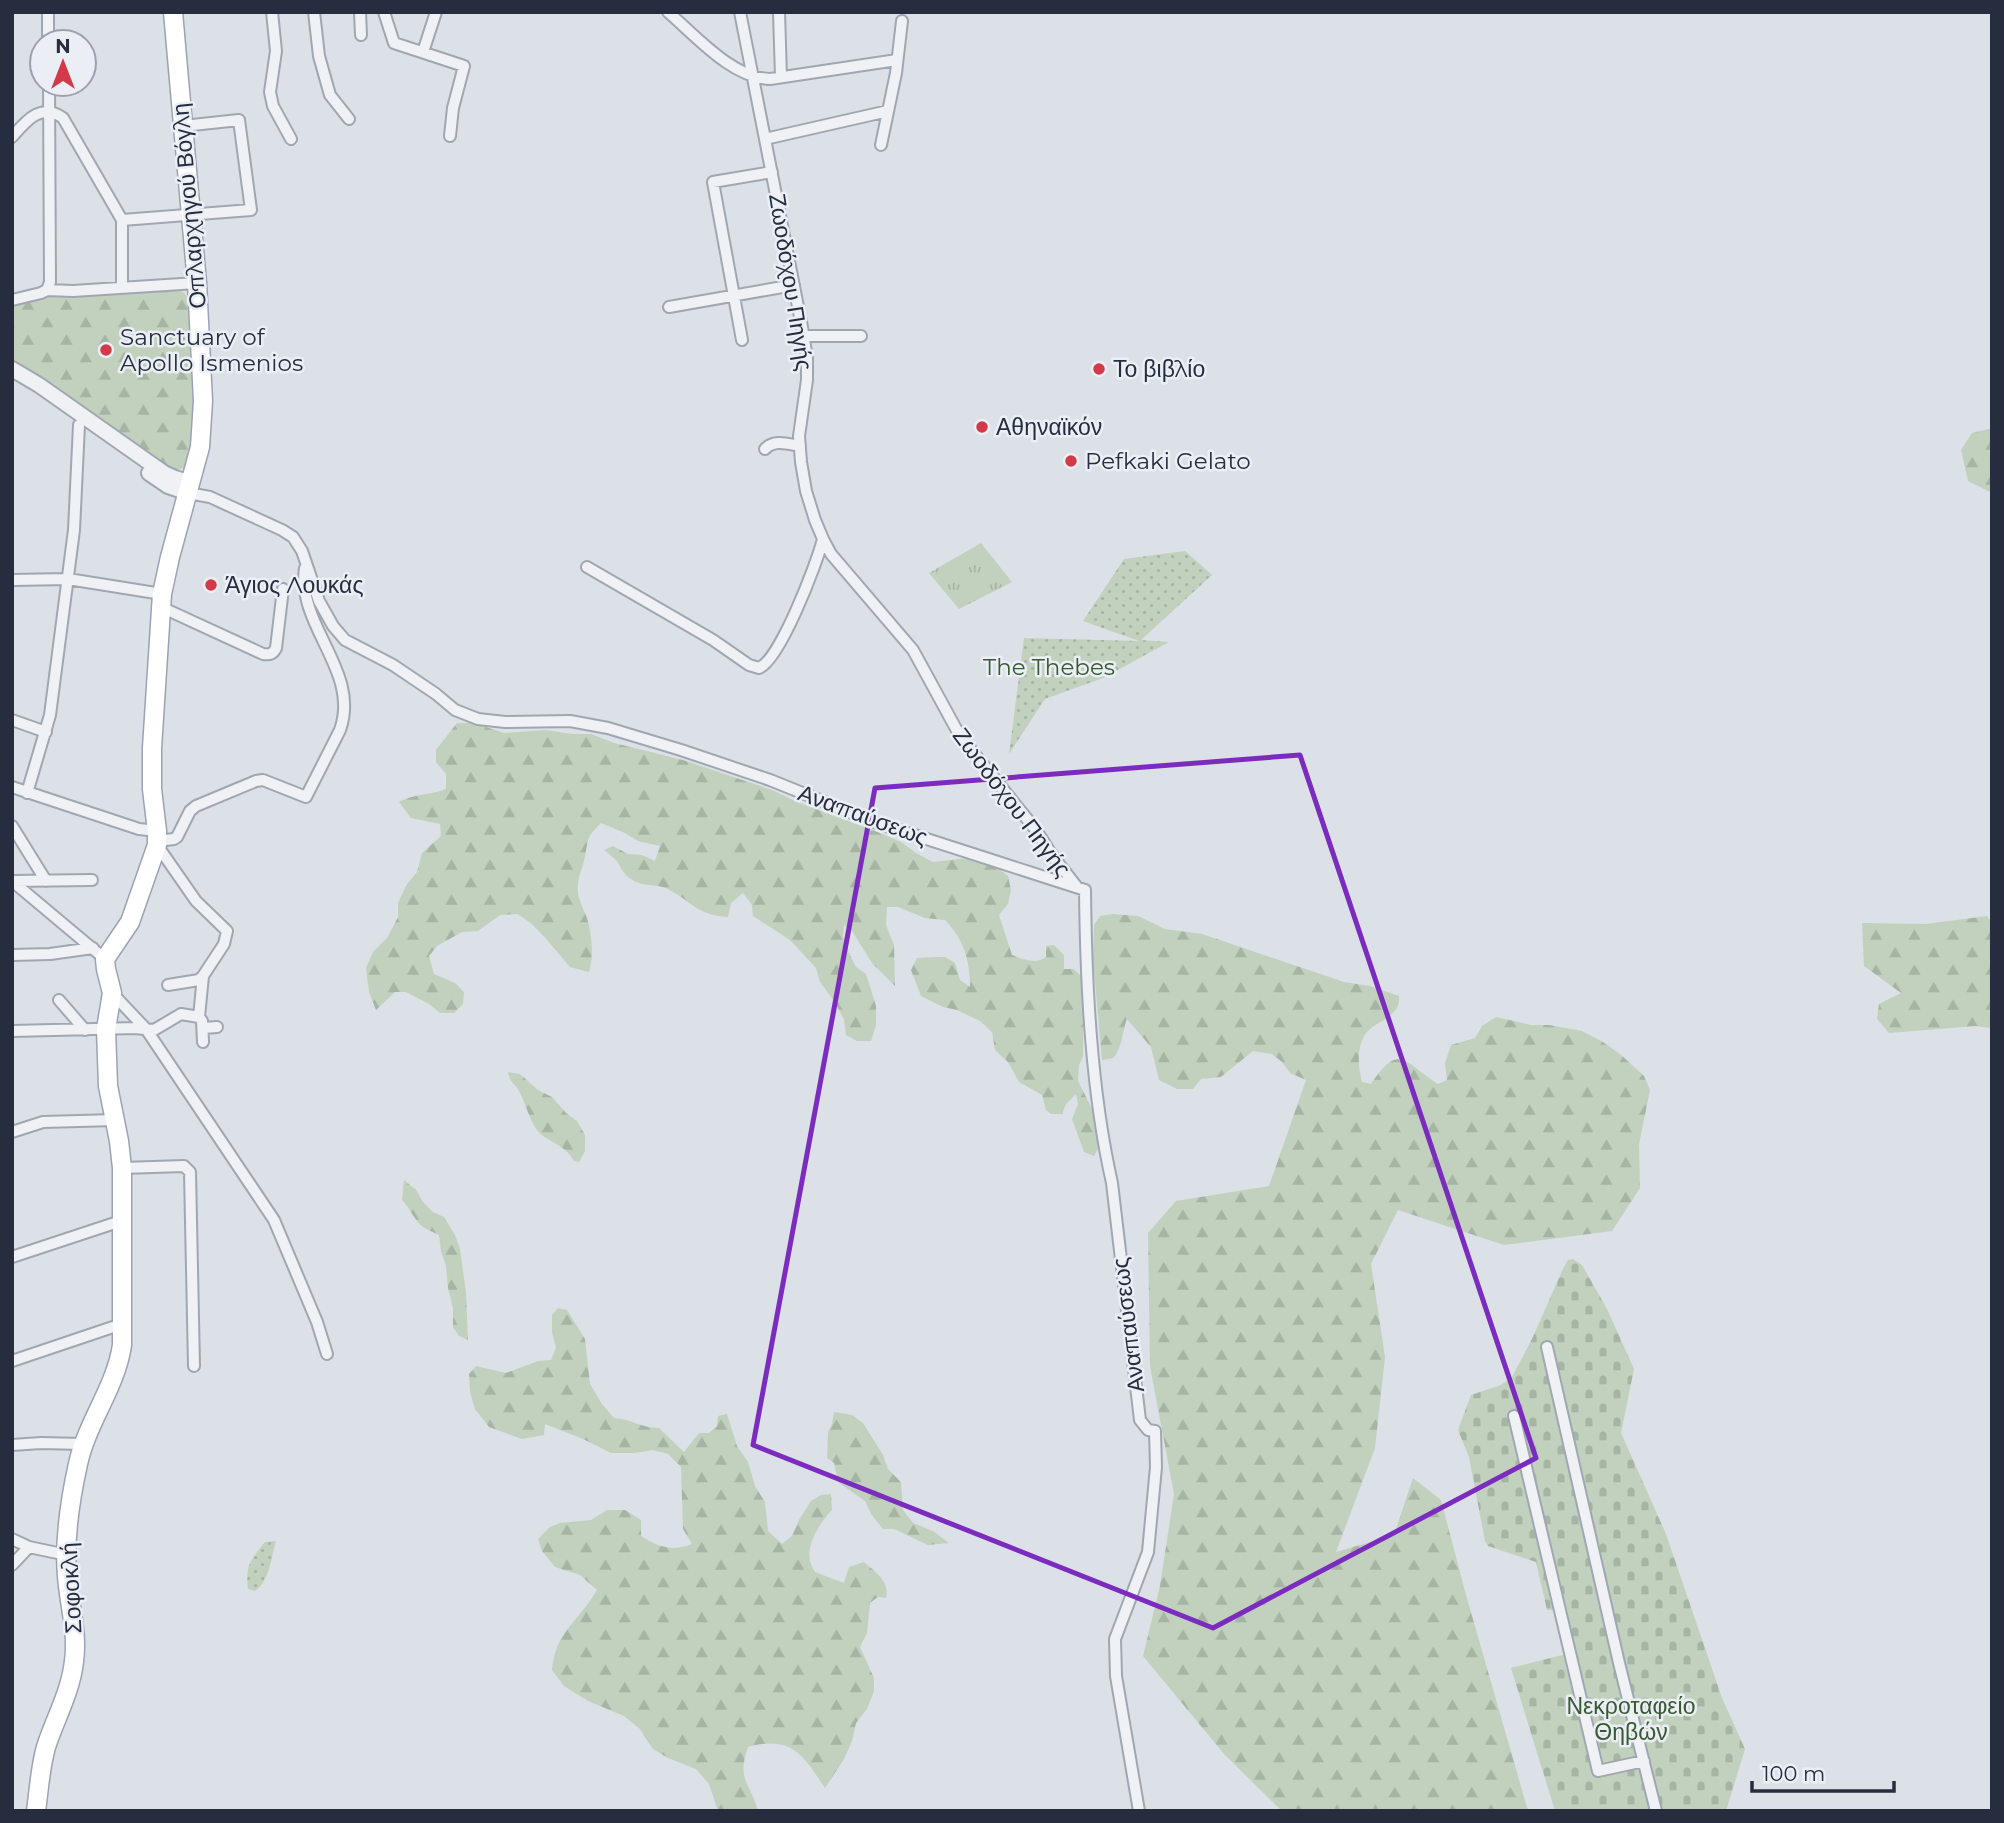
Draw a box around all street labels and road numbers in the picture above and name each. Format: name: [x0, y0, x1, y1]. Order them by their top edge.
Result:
street label: Οπλαρχηγού Βόγλη: [166, 102, 212, 310]
street label: Ζωοδόχου Πηγής: [763, 191, 819, 373]
street label: Ζωοδόχου Πηγής: [947, 722, 1077, 882]
street label: Αναπαύσεως: [794, 779, 932, 851]
street label: Αναπαύσεως: [1106, 1256, 1150, 1394]
street label: Σοφοκλή: [55, 1542, 87, 1634]

